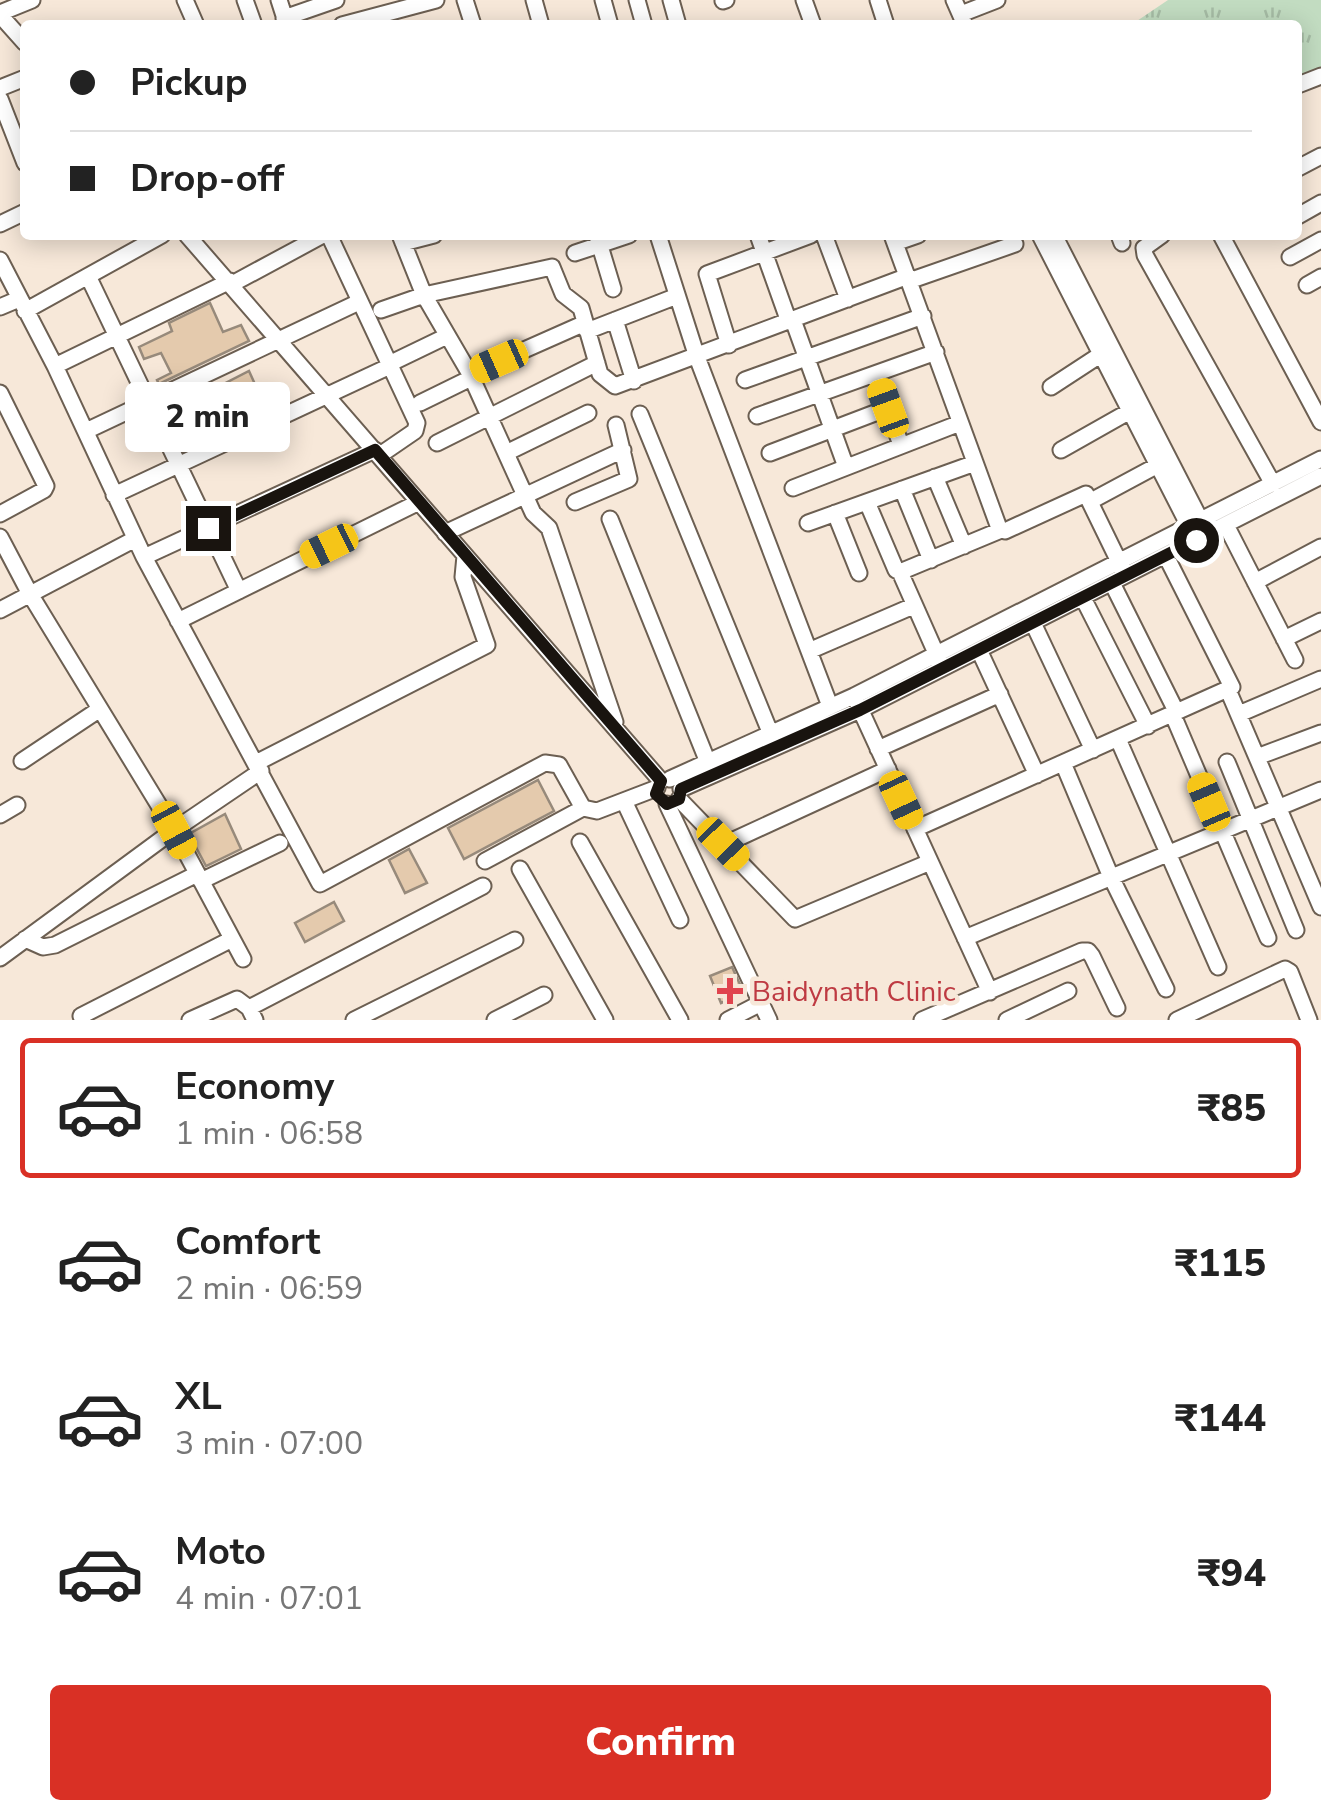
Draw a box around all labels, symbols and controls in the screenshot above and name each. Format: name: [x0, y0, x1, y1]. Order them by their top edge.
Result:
text: Pickup: [130, 57, 248, 108]
text: Drop-off: [130, 153, 284, 204]
car: [465, 335, 533, 387]
car: [864, 375, 912, 441]
callout: 2 min: [126, 383, 290, 453]
text: 2 min: [165, 395, 250, 438]
route end: [186, 506, 231, 551]
route start: [1174, 518, 1219, 563]
car: [295, 519, 363, 573]
car: [875, 766, 927, 834]
car: [1183, 769, 1235, 835]
car: [147, 796, 201, 864]
car: [691, 812, 755, 876]
place label: Baidynath Clinic: [752, 973, 956, 1011]
marker: Baidynath Clinic: [717, 978, 743, 1004]
text: Economy: [175, 1061, 334, 1112]
icon: car: [55, 1063, 145, 1153]
text: ₹85: [1198, 1083, 1266, 1134]
text: 1 min · 06:58: [175, 1112, 363, 1155]
text: Comfort: [175, 1216, 320, 1267]
icon: car: [55, 1218, 145, 1308]
text: ₹115: [1175, 1238, 1266, 1289]
text: 2 min · 06:59: [175, 1267, 363, 1310]
text: XL: [175, 1371, 222, 1422]
icon: car: [55, 1373, 145, 1463]
text: ₹144: [1175, 1393, 1266, 1444]
text: 3 min · 07:00: [175, 1422, 363, 1465]
text: Moto: [175, 1526, 266, 1577]
icon: car: [55, 1528, 145, 1618]
text: ₹94: [1198, 1548, 1266, 1599]
text: 4 min · 07:01: [175, 1577, 363, 1620]
button: Confirm: [50, 1685, 1271, 1800]

